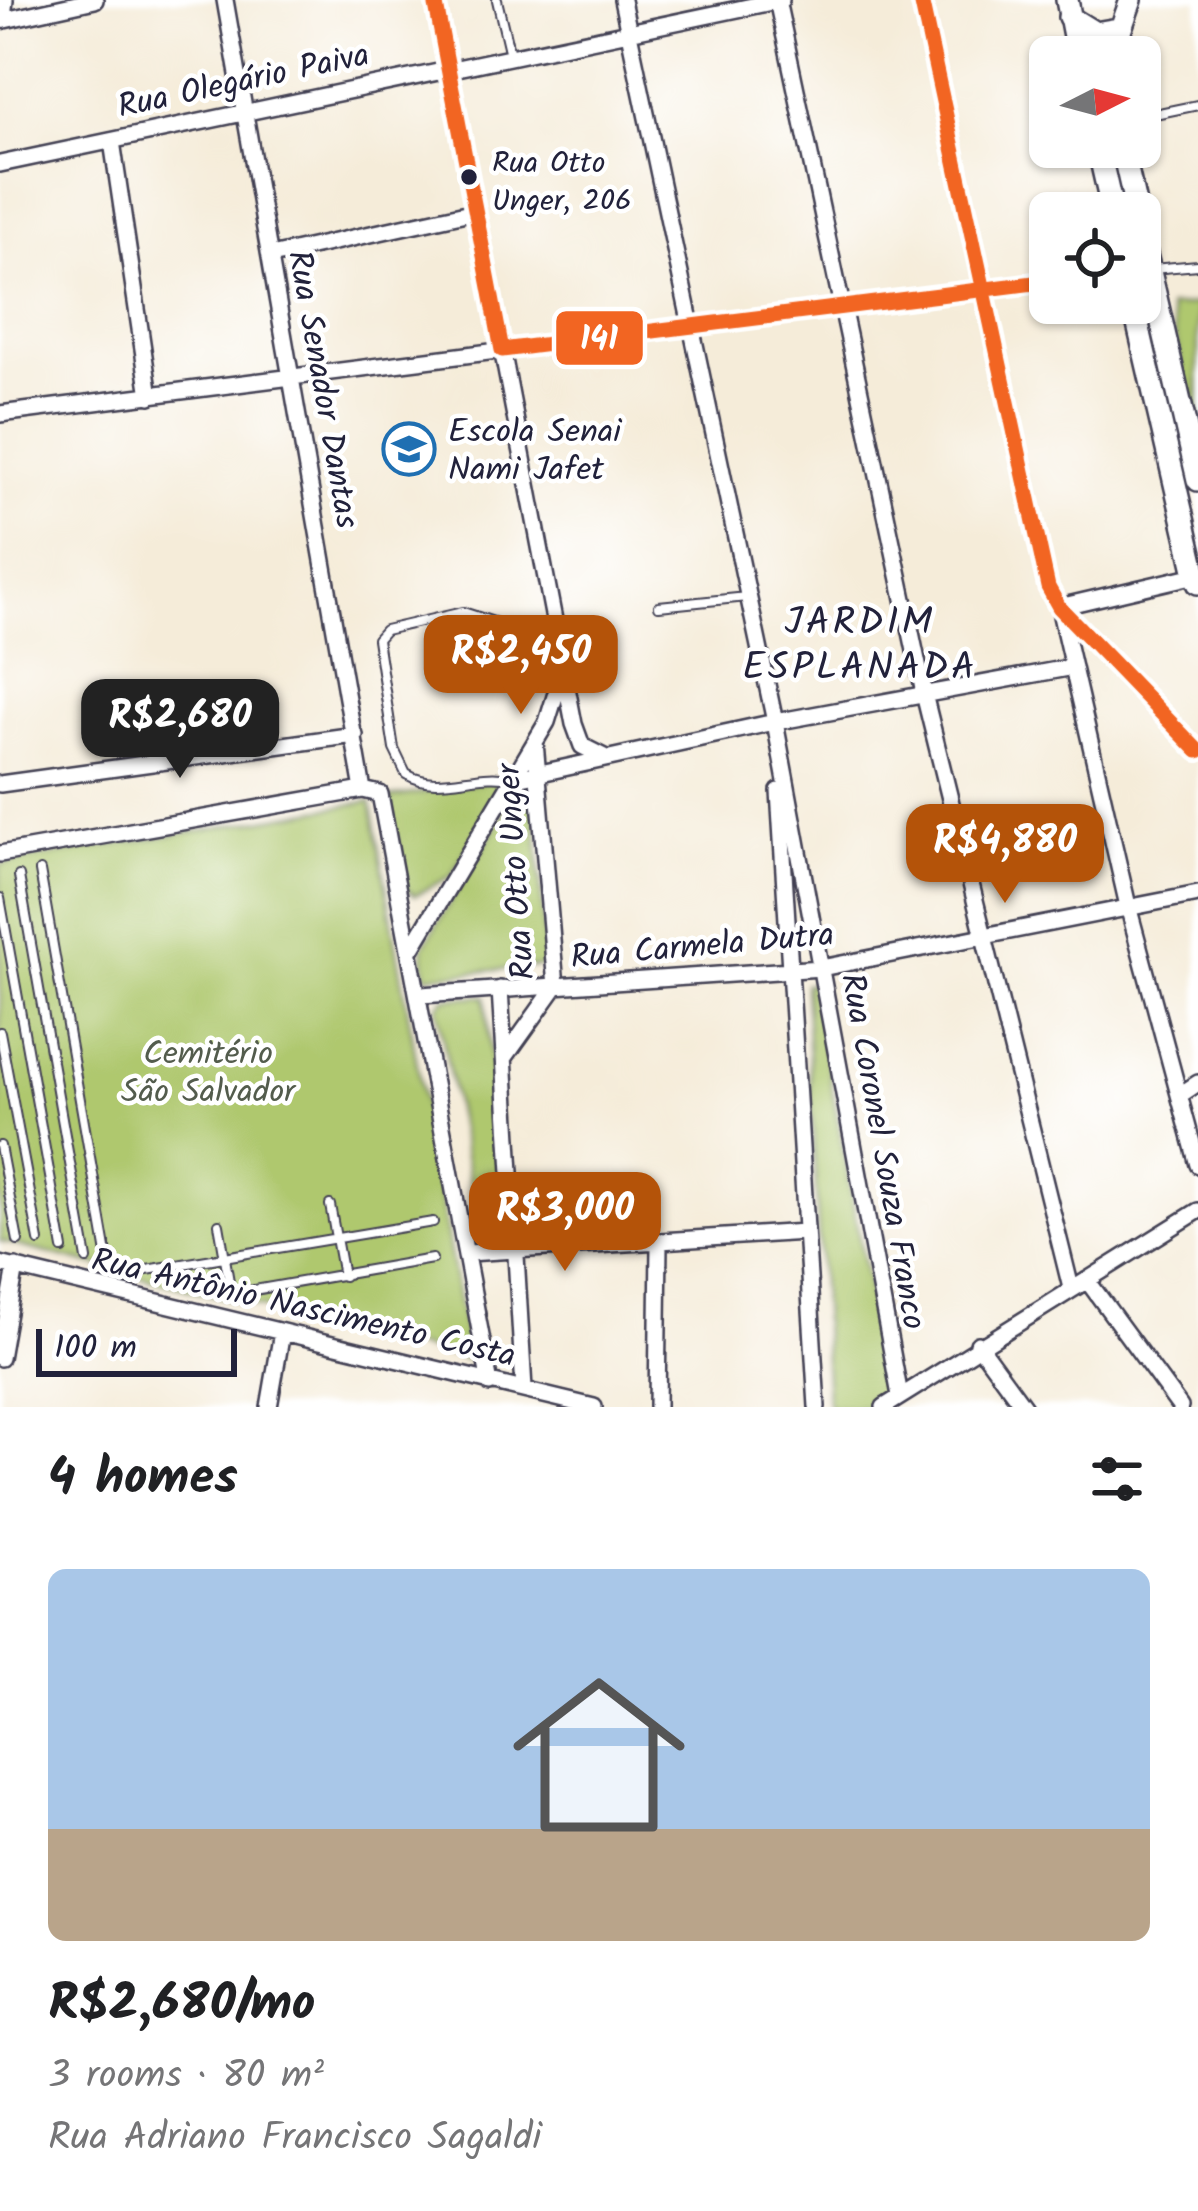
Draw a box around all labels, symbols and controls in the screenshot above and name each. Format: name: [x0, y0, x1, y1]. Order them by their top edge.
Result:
street label: Rua Olegário Paiva: [113, 30, 374, 135]
north arrow: [1029, 36, 1161, 168]
map controls: [1029, 36, 1161, 324]
place label: Rua Otto Unger, 206: [492, 140, 632, 226]
marker: Rua Otto Unger, 206: [458, 166, 480, 188]
button: locate: [1029, 192, 1161, 324]
street label: Rua Senador Dantas: [271, 246, 372, 533]
line badge: 141: [554, 309, 645, 367]
text: 141: [580, 314, 618, 367]
place label: Escola Senai Nami Jafet: [448, 407, 622, 498]
school or university icon: Escola Senai Nami Jafet: [381, 421, 437, 477]
district label: JARDIM ESPLANADA: [742, 593, 978, 700]
pin: R$2,450: [410, 615, 632, 717]
text: R$2,450: [451, 623, 591, 685]
pin: R$2,680: [69, 679, 291, 781]
text: R$2,680: [108, 687, 252, 749]
street label: Rua Otto Unger: [483, 760, 551, 982]
pin: R$4,880: [894, 804, 1116, 906]
text: R$4,880: [933, 812, 1077, 874]
street label: Rua Carmela Dutra: [568, 910, 836, 985]
street label: Rua Coronel Souza Franco: [824, 969, 939, 1334]
park label: Cemitério São Salvador: [121, 1029, 297, 1120]
pin: R$3,000: [454, 1172, 676, 1274]
text: R$3,000: [496, 1180, 634, 1242]
street label: Rua Antônio Nascimento Costa: [86, 1235, 521, 1384]
scale bar: [36, 1323, 237, 1376]
text: 100 m: [54, 1323, 137, 1376]
text: 4 homes: [48, 1439, 238, 1520]
icon: filters: [1084, 1446, 1150, 1512]
icon: home: [491, 1647, 707, 1863]
text: R$2,680/mo: [48, 1965, 315, 2046]
text: 3 rooms · 80 m²: [48, 2046, 324, 2108]
text: Rua Adriano Francisco Sagaldi: [48, 2108, 542, 2170]

